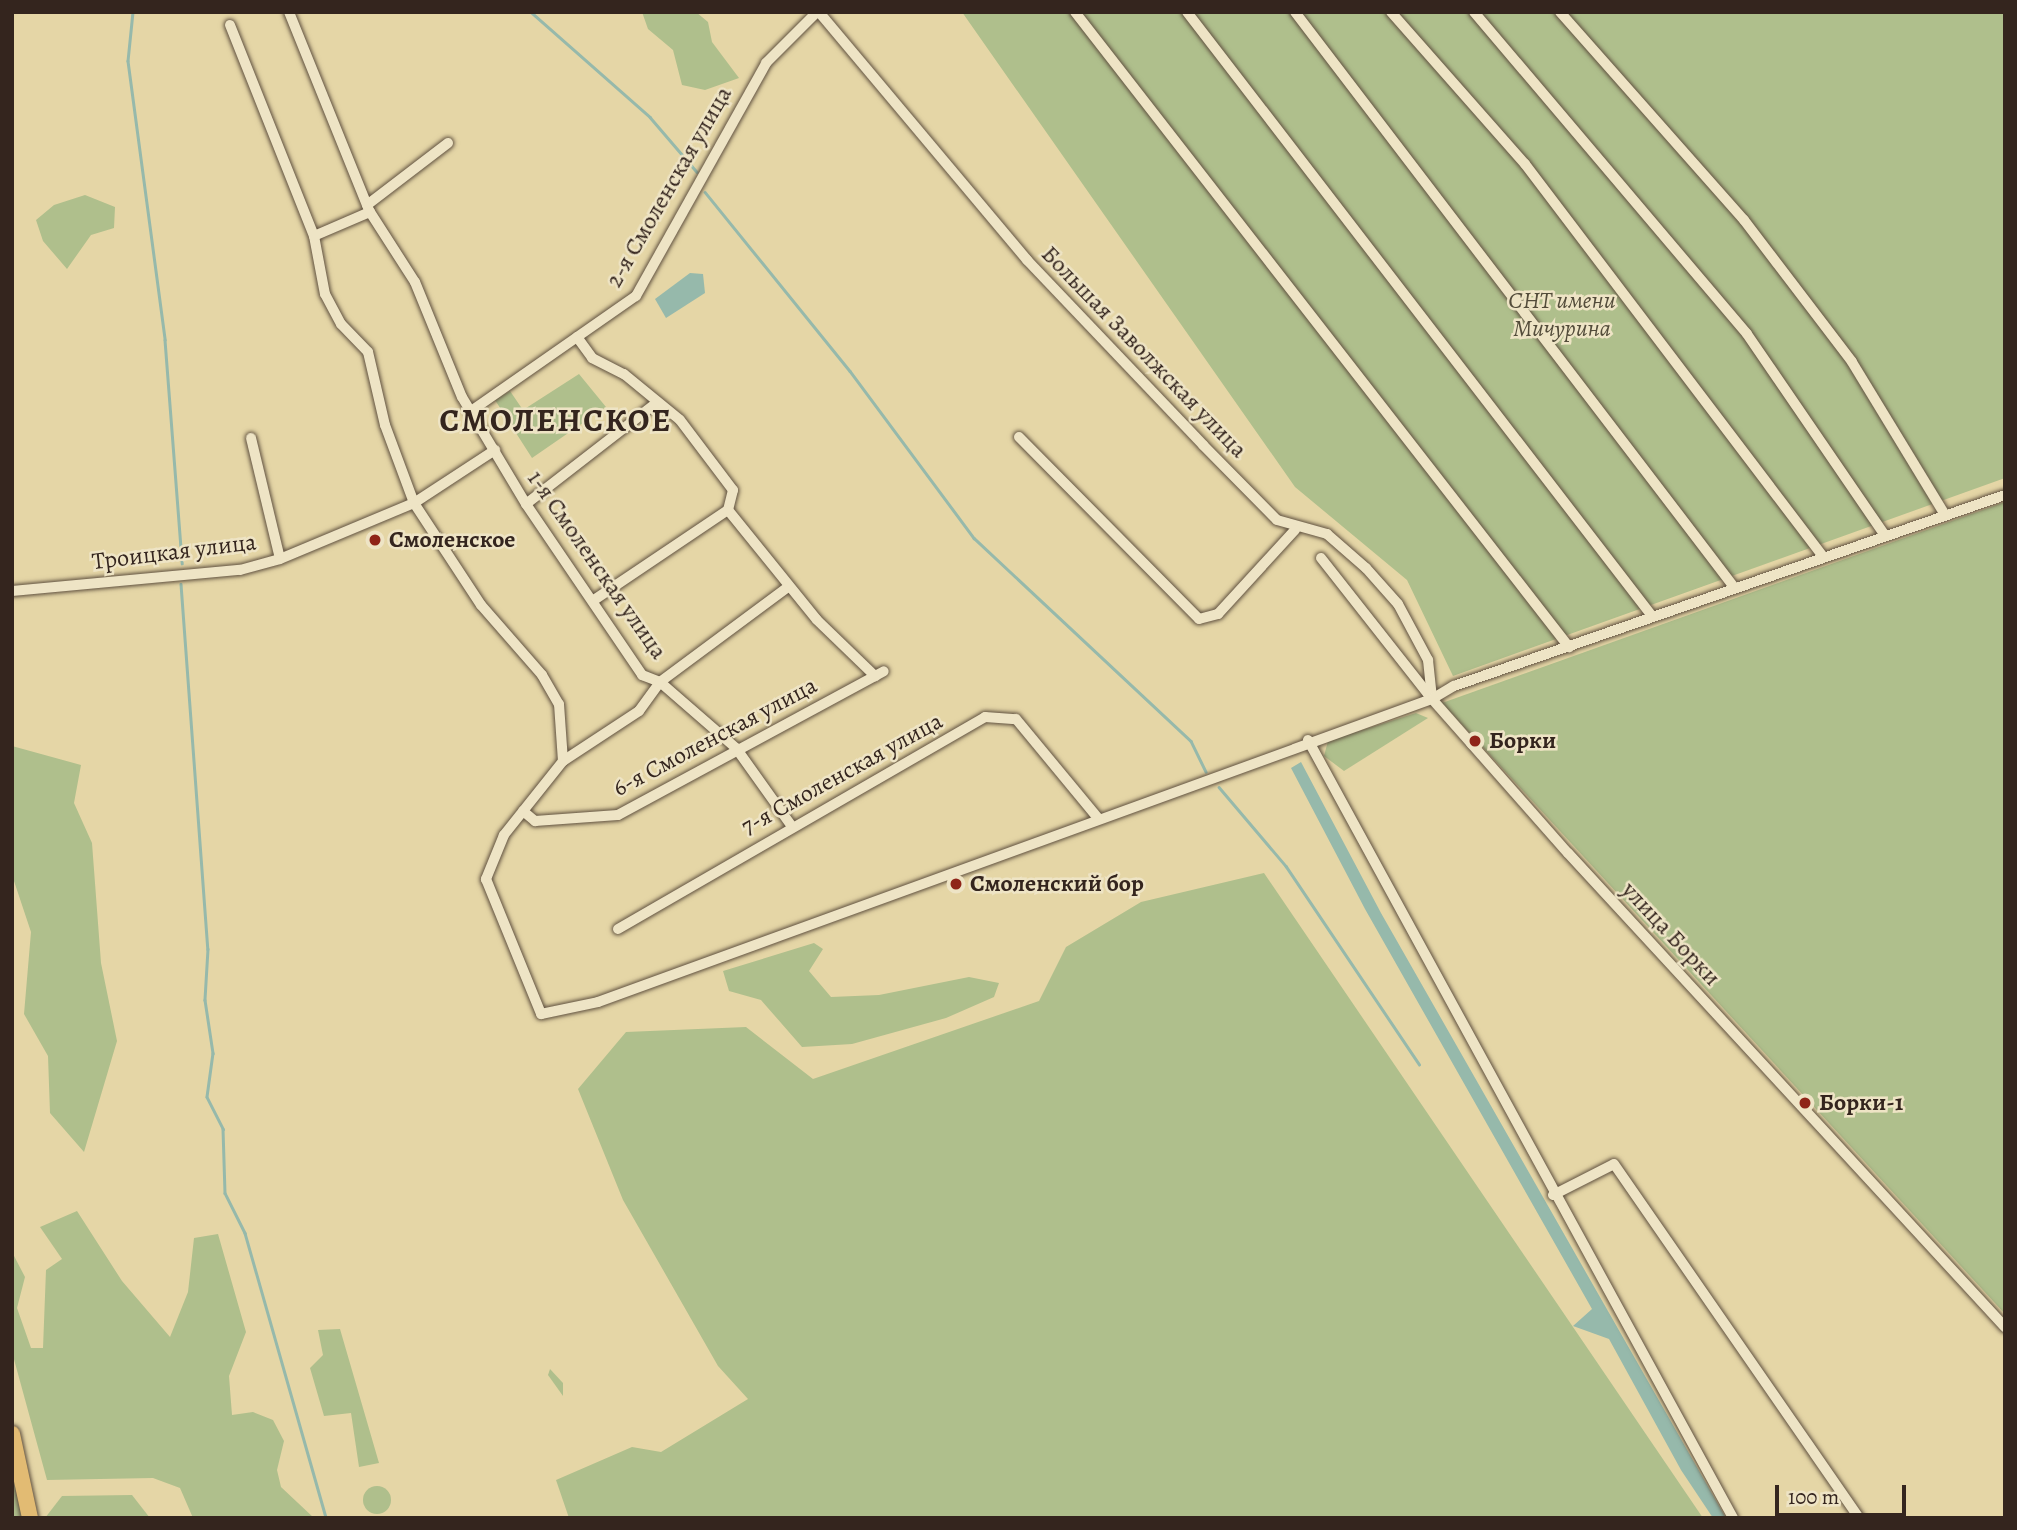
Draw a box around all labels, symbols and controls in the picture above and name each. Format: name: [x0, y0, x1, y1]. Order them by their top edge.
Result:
street label: 2-я Смоленская улица: [600, 81, 738, 293]
street label: Большая Заволжская улица: [1035, 240, 1253, 464]
park label: СНТ имени Мичурина: [1508, 287, 1616, 343]
district label: СМОЛЕНСКОЕ: [441, 401, 671, 439]
street label: 1-я Смоленская улица: [521, 465, 673, 665]
place label: Смоленское: [389, 526, 515, 554]
street label: Троицкая улица: [90, 528, 258, 576]
marker: Смоленское: [367, 532, 383, 548]
street label: 6-я Смоленская улица: [608, 671, 822, 803]
street label: 7-я Смоленская улица: [736, 707, 948, 841]
place label: Борки: [1489, 727, 1556, 755]
marker: Борки: [1467, 733, 1483, 749]
place label: Смоленский бор: [970, 870, 1144, 898]
marker: Смоленский бор: [948, 876, 964, 892]
street label: улица Борки: [1616, 876, 1726, 992]
place label: Борки-1: [1819, 1089, 1903, 1117]
marker: Борки-1: [1797, 1095, 1813, 1111]
scale bar: [1779, 1470, 1910, 1514]
text: 100 m: [1788, 1483, 1839, 1511]

